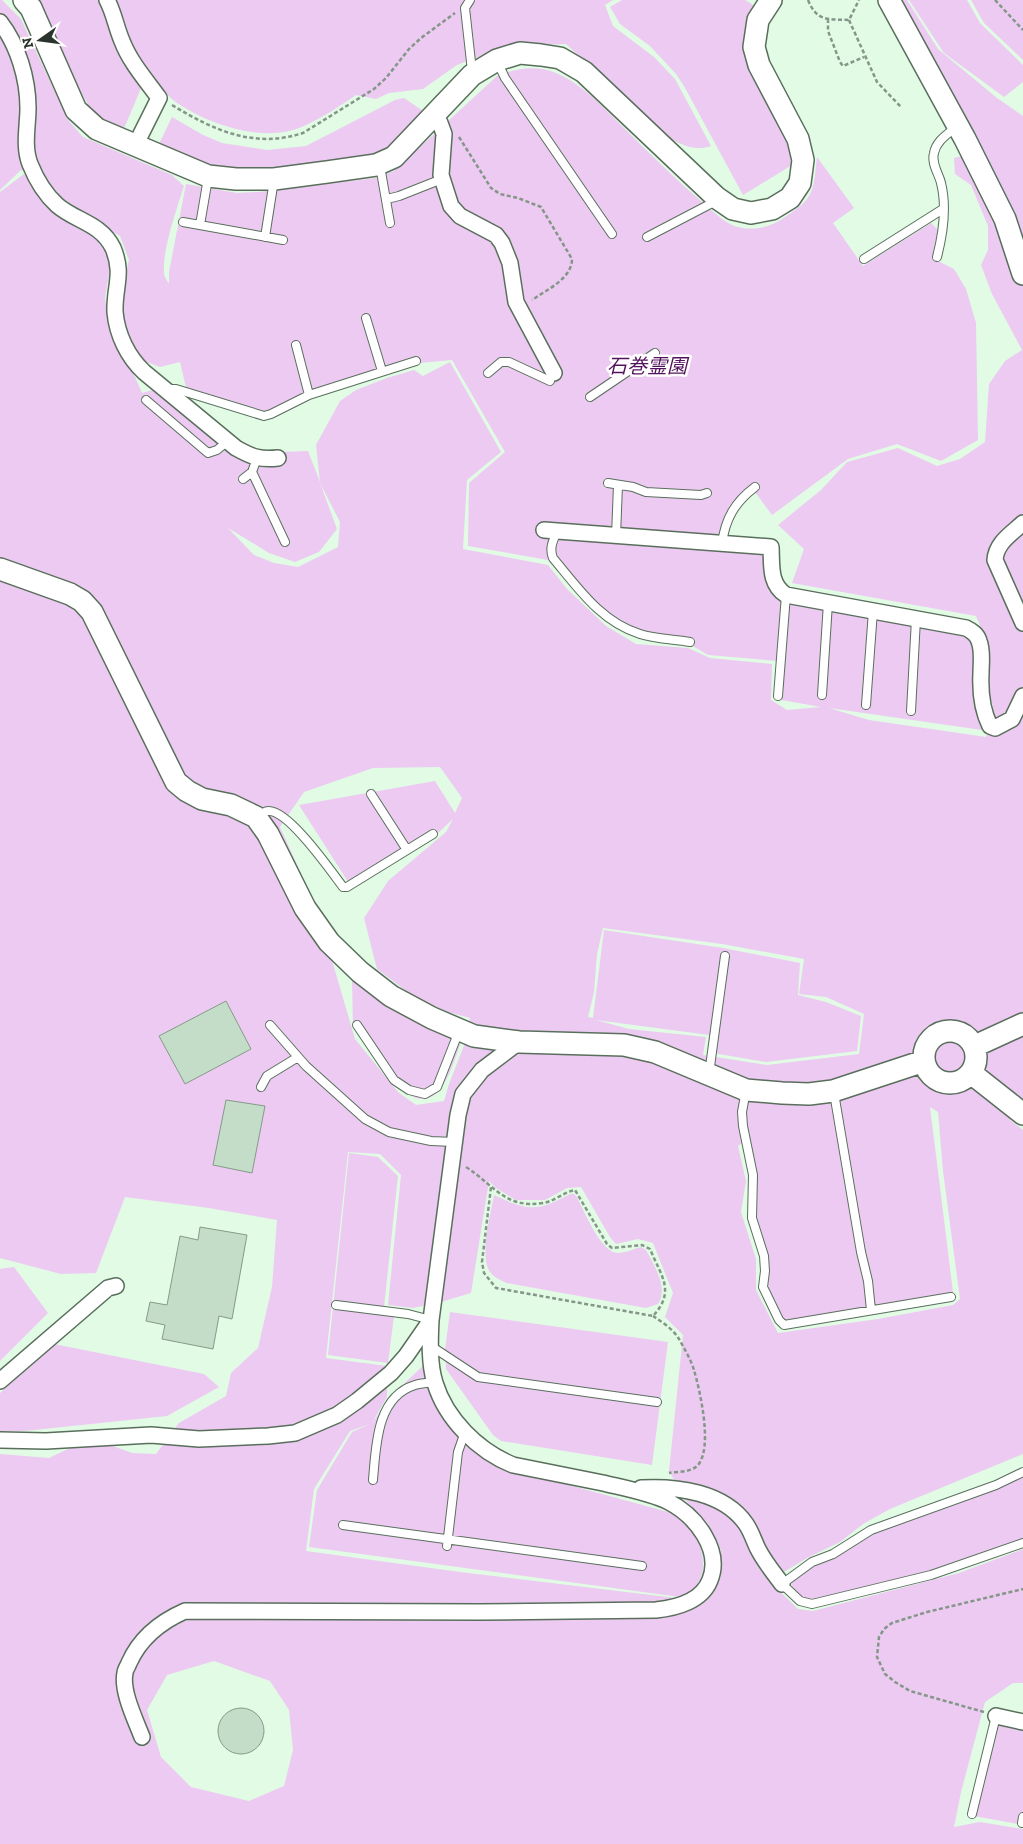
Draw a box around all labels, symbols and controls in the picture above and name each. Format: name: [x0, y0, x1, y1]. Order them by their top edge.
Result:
north arrow: [15, 15, 65, 65]
text: N: [18, 35, 37, 50]
park label: 石巻霊園: [607, 354, 690, 378]

